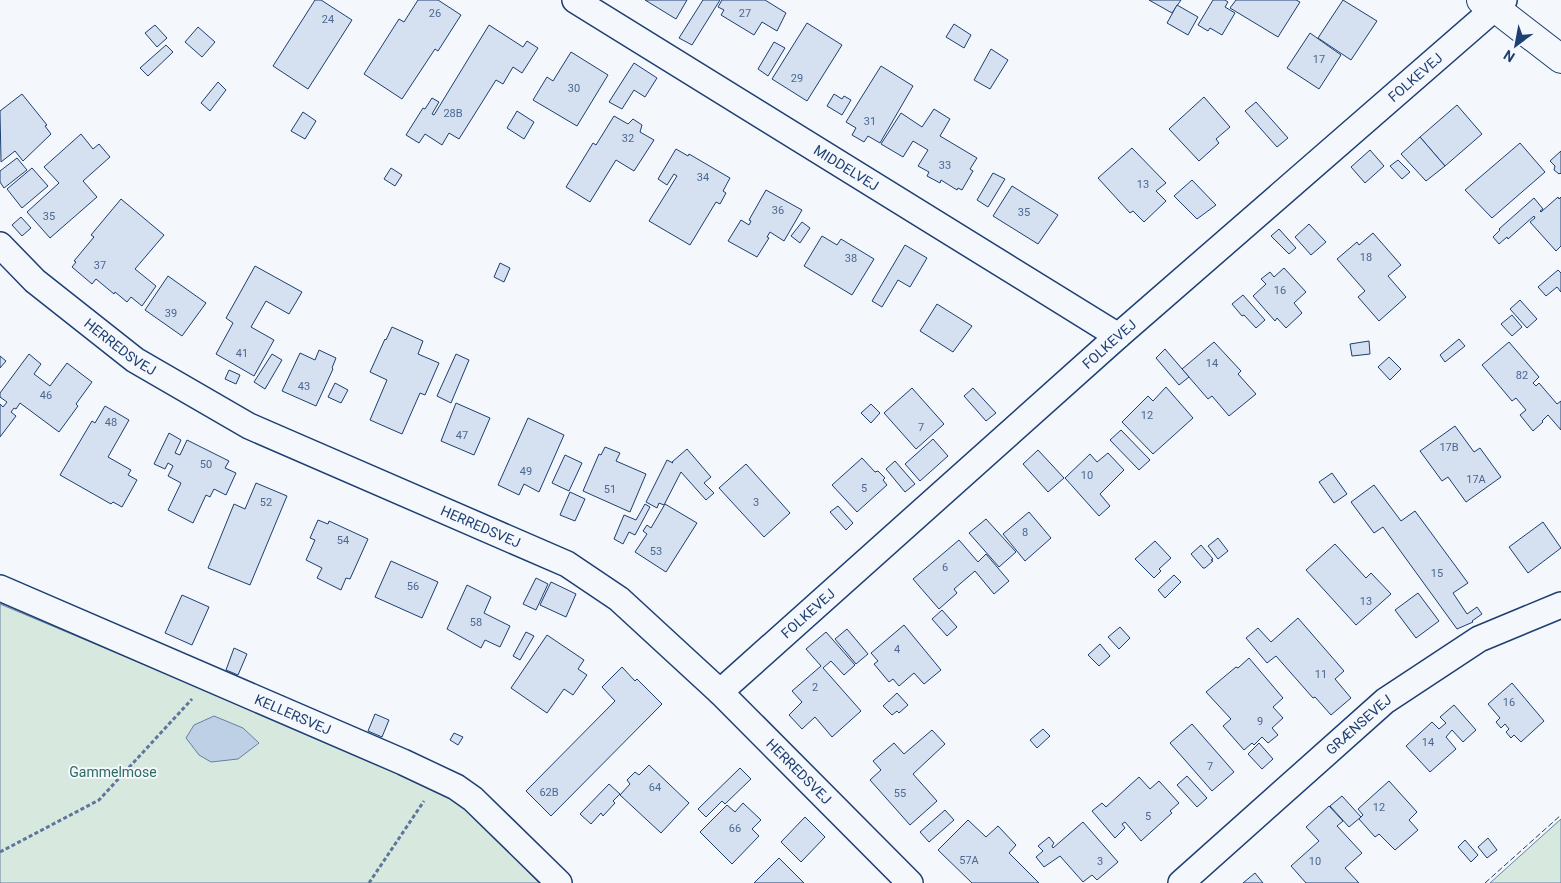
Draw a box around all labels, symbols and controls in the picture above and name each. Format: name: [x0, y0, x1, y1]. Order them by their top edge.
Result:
house number: 26: [429, 7, 441, 20]
house number: 27: [739, 7, 751, 20]
house number: 24: [322, 13, 334, 26]
north arrow: [1491, 20, 1541, 70]
text: N: [1501, 47, 1518, 65]
street label: FOLKEVEJ: [1385, 49, 1445, 105]
house number: 17: [1313, 53, 1325, 66]
house number: 29: [791, 72, 803, 85]
house number: 30: [568, 82, 580, 95]
house number: 28B: [443, 107, 463, 120]
house number: 31: [864, 115, 876, 128]
house number: 32: [622, 132, 634, 145]
street label: MIDDELVEJ: [811, 142, 882, 194]
house number: 33: [939, 159, 951, 172]
house number: 34: [697, 171, 709, 184]
house number: 13: [1137, 178, 1149, 191]
house number: 36: [772, 204, 784, 217]
house number: 35: [1018, 206, 1030, 219]
house number: 35: [43, 210, 55, 223]
house number: 18: [1360, 251, 1372, 264]
house number: 38: [845, 252, 857, 265]
house number: 37: [94, 259, 106, 272]
house number: 16: [1274, 284, 1286, 297]
house number: 39: [165, 307, 177, 320]
street label: HERREDSVEJ: [81, 315, 159, 378]
street label: FOLKEVEJ: [1079, 316, 1139, 372]
house number: 41: [236, 347, 248, 360]
house number: 14: [1206, 357, 1218, 370]
house number: 82: [1516, 369, 1528, 382]
house number: 43: [298, 380, 310, 393]
house number: 46: [40, 389, 52, 402]
house number: 12: [1141, 409, 1153, 422]
house number: 48: [105, 416, 117, 429]
house number: 7: [918, 421, 924, 434]
house number: 47: [456, 429, 468, 442]
house number: 17B: [1439, 441, 1459, 454]
house number: 50: [200, 458, 212, 471]
house number: 49: [520, 465, 532, 478]
house number: 10: [1081, 469, 1093, 482]
house number: 17A: [1466, 473, 1487, 486]
house number: 5: [861, 482, 867, 495]
house number: 51: [604, 483, 616, 496]
house number: 52: [260, 496, 272, 509]
house number: 3: [753, 496, 759, 509]
street label: HERREDSVEJ: [438, 502, 523, 551]
house number: 8: [1022, 526, 1028, 539]
house number: 54: [337, 534, 349, 547]
house number: 53: [650, 545, 662, 558]
house number: 6: [942, 561, 948, 574]
house number: 15: [1431, 567, 1443, 580]
house number: 56: [407, 580, 419, 593]
street label: FOLKEVEJ: [778, 585, 838, 641]
house number: 13: [1360, 595, 1372, 608]
house number: 58: [470, 616, 482, 629]
house number: 4: [894, 643, 900, 656]
house number: 11: [1315, 668, 1327, 681]
house number: 2: [812, 681, 818, 694]
street label: KELLERSVEJ: [252, 691, 333, 738]
street label: GRÆNSEVEJ: [1323, 691, 1394, 758]
house number: 16: [1503, 696, 1515, 709]
house number: 9: [1257, 715, 1263, 728]
street label: HERREDSVEJ: [763, 736, 835, 807]
house number: 14: [1422, 736, 1434, 749]
house number: 7: [1207, 760, 1213, 773]
park label: Gammelmose: [69, 764, 157, 780]
house number: 64: [649, 781, 661, 794]
house number: 62B: [539, 786, 559, 799]
house number: 55: [894, 787, 906, 800]
house number: 12: [1373, 801, 1385, 814]
house number: 5: [1145, 810, 1151, 823]
house number: 66: [729, 822, 741, 835]
house number: 57A: [959, 854, 980, 867]
house number: 3: [1097, 855, 1103, 868]
house number: 10: [1309, 855, 1321, 868]

